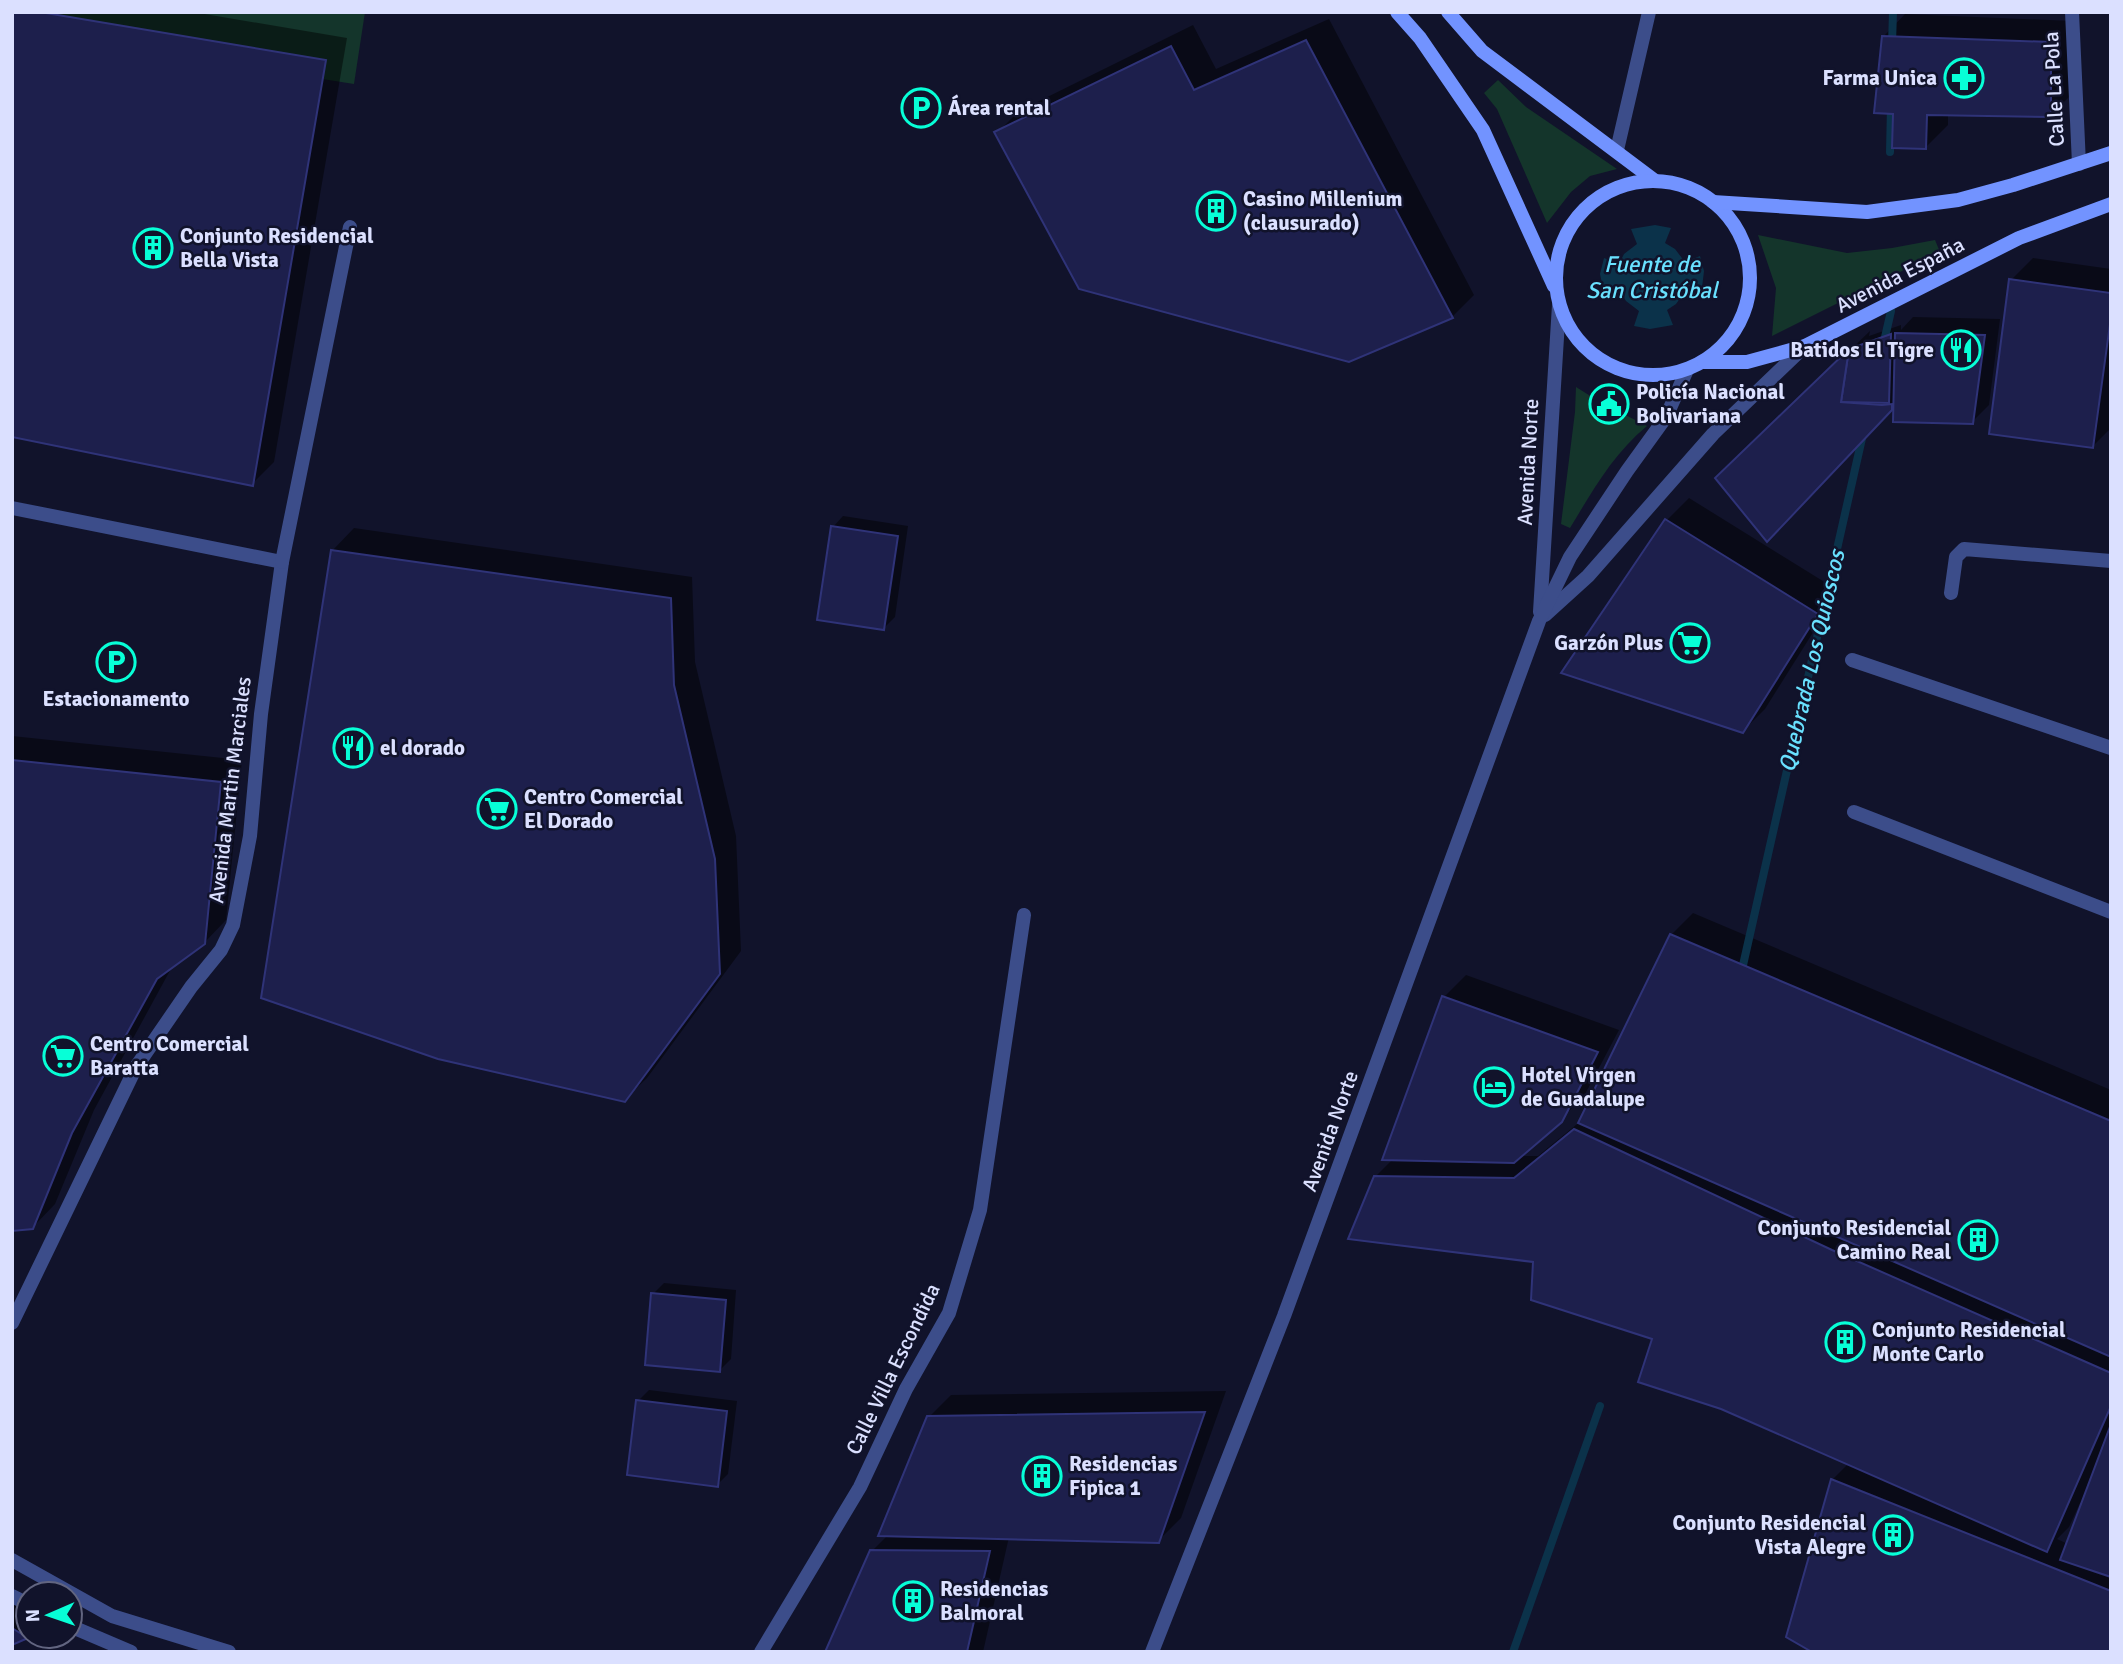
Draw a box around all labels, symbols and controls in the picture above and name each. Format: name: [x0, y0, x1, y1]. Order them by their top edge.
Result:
street label: Calle La Pola: [2038, 31, 2070, 147]
pharmacy icon: Farma Unica: [1943, 57, 1985, 99]
place label: Farma Unica: [1822, 65, 1937, 91]
parking icon: Área rental: [900, 87, 942, 129]
place label: Área rental: [948, 94, 1051, 121]
place label: Casino Millenium (clausurado): [1243, 186, 1402, 236]
building icon: Casino Millenium (clausurado): [1195, 190, 1237, 232]
place label: Conjunto Residencial Bella Vista: [180, 223, 374, 273]
building icon: Conjunto Residencial Bella Vista: [132, 227, 174, 269]
street label: Avenida España: [1831, 231, 1969, 319]
water label: Fuente de San Cristóbal: [1586, 250, 1720, 305]
restaurant icon: Batidos El Tigre: [1940, 329, 1982, 371]
place label: Batidos El Tigre: [1790, 337, 1934, 363]
place label: Policía Nacional Bolivariana: [1636, 379, 1785, 429]
public building icon: Policía Nacional Bolivariana: [1588, 383, 1630, 425]
street label: Avenida Norte: [1512, 398, 1544, 526]
water label: Quebrada Los Quioscos: [1772, 545, 1852, 775]
supermarket icon: Garzón Plus: [1669, 622, 1711, 664]
place label: Garzón Plus: [1554, 630, 1663, 656]
parking icon: Estacionamento: [95, 641, 137, 683]
street label: Avenida Martin Marciales: [203, 675, 257, 905]
place label: Estacionamento: [42, 686, 190, 712]
restaurant icon: el dorado: [332, 727, 374, 769]
place label: el dorado: [380, 735, 465, 761]
place label: Centro Comercial El Dorado: [524, 784, 683, 834]
supermarket icon: Centro Comercial El Dorado: [476, 788, 518, 830]
place label: Centro Comercial Baratta: [90, 1031, 249, 1081]
supermarket icon: Centro Comercial Baratta: [42, 1035, 84, 1077]
place label: Hotel Virgen de Guadalupe: [1521, 1062, 1645, 1112]
hotel icon: Hotel Virgen de Guadalupe: [1473, 1066, 1515, 1108]
street label: Avenida Norte: [1296, 1067, 1364, 1195]
place label: Conjunto Residencial Camino Real: [1758, 1215, 1951, 1265]
building icon: Conjunto Residencial Camino Real: [1957, 1219, 1999, 1261]
street label: Calle Villa Escondida: [840, 1279, 946, 1459]
place label: Conjunto Residencial Monte Carlo: [1872, 1317, 2066, 1367]
building icon: Conjunto Residencial Monte Carlo: [1824, 1321, 1866, 1363]
place label: Residencias Fipica 1: [1069, 1451, 1177, 1501]
building icon: Residencias Fipica 1: [1021, 1455, 1063, 1497]
place label: Conjunto Residencial Vista Alegre: [1673, 1510, 1866, 1560]
building icon: Conjunto Residencial Vista Alegre: [1872, 1514, 1914, 1556]
place label: Residencias Balmoral: [940, 1576, 1048, 1626]
north arrow: [14, 1580, 84, 1650]
building icon: Residencias Balmoral: [892, 1580, 934, 1622]
text: N: [21, 1609, 45, 1623]

